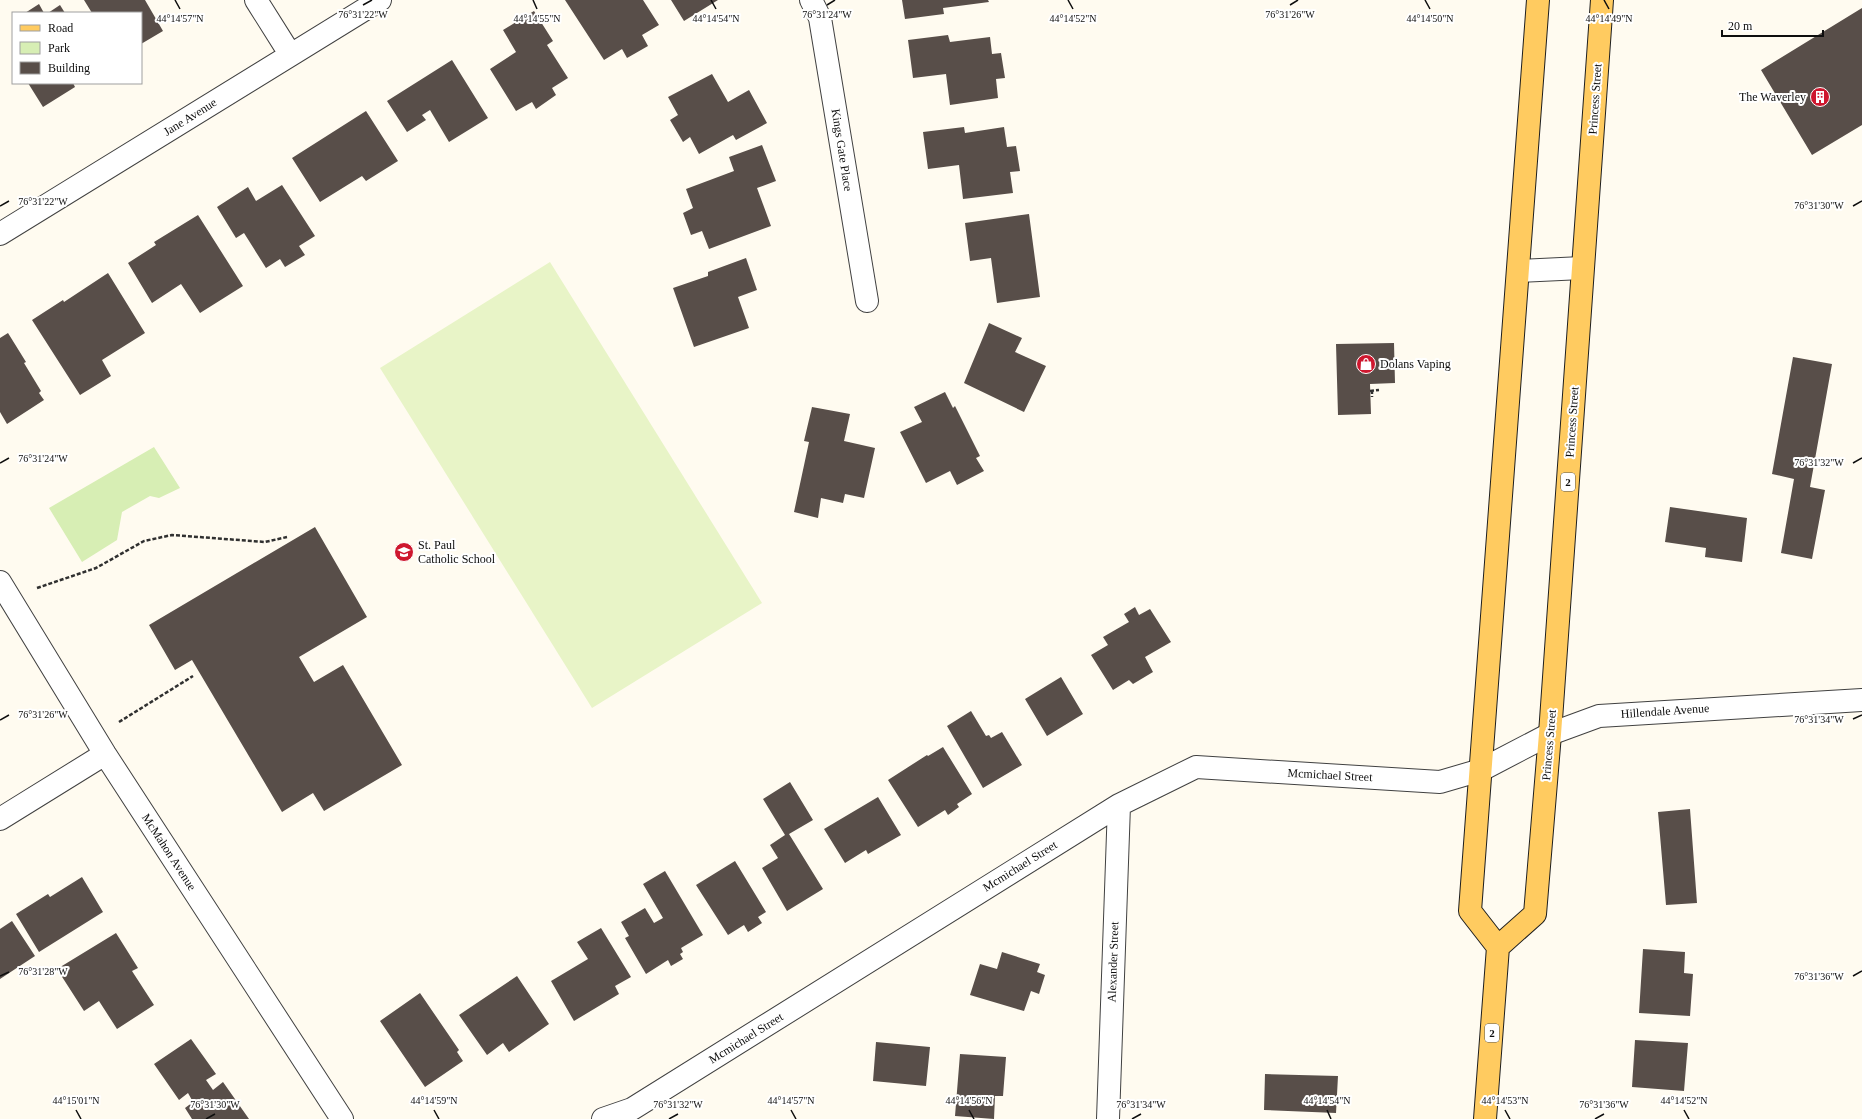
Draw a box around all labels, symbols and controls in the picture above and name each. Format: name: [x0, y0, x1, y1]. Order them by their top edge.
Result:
text: 76°31'22"W: [338, 9, 388, 20]
text: 76°31'24"W: [802, 9, 852, 20]
text: 76°31'26"W: [1265, 9, 1315, 20]
legend: [12, 12, 142, 84]
scale bar: [1722, 12, 1823, 38]
text: 44°14'57"N: [156, 13, 204, 24]
text: 44°14'55"N: [513, 13, 561, 24]
text: 44°14'54"N: [692, 13, 740, 24]
text: 44°14'52"N: [1049, 13, 1097, 24]
text: 44°14'50"N: [1406, 13, 1454, 24]
text: 44°14'49"N: [1585, 13, 1633, 24]
text: 20 m: [1728, 19, 1753, 33]
text: Road: [48, 21, 73, 35]
text: Park: [48, 41, 70, 55]
text: Building: [48, 61, 90, 75]
street label: Princess Street: [1586, 62, 1605, 135]
building icon: The Waverley: [1809, 86, 1831, 108]
place label: The Waverley: [1739, 90, 1806, 104]
street label: Jane Avenue: [161, 95, 219, 139]
street label: Kings Gate Place: [829, 108, 855, 192]
text: 76°31'22"W: [18, 196, 68, 207]
text: 76°31'30"W: [1794, 200, 1844, 211]
shop icon: Dolans Vaping: [1355, 353, 1377, 375]
place label: Dolans Vaping: [1380, 357, 1451, 371]
street label: Princess Street: [1563, 385, 1582, 458]
text: 76°31'24"W: [18, 453, 68, 464]
text: 76°31'32"W: [1794, 457, 1844, 468]
road number: 2: [1561, 473, 1575, 491]
place label: St. Paul Catholic School: [418, 538, 496, 566]
school or university icon: St. Paul Catholic School: [393, 541, 415, 563]
street label: Hillendale Avenue: [1620, 701, 1710, 721]
street label: Princess Street: [1539, 708, 1559, 781]
text: 76°31'26"W: [18, 709, 68, 720]
text: 76°31'34"W: [1794, 714, 1844, 725]
street label: Mcmichael Street: [1287, 766, 1373, 784]
street label: McMahon Avenue: [139, 811, 199, 893]
street label: Mcmichael Street: [980, 837, 1060, 894]
street label: Alexander Street: [1105, 921, 1121, 1003]
text: 76°31'28"W: [18, 966, 68, 977]
text: 76°31'36"W: [1794, 971, 1844, 982]
street label: Mcmichael Street: [706, 1009, 786, 1066]
road number: 2: [1485, 1024, 1499, 1042]
text: 44°15'01"N: [52, 1095, 100, 1106]
text: 44°14'59"N: [410, 1095, 458, 1106]
text: 44°14'57"N: [767, 1095, 815, 1106]
text: 44°14'56"N: [945, 1095, 993, 1106]
text: 44°14'54"N: [1303, 1095, 1351, 1106]
text: 44°14'53"N: [1481, 1095, 1529, 1106]
text: 44°14'52"N: [1660, 1095, 1708, 1106]
text: 76°31'30"W: [190, 1099, 240, 1110]
text: 76°31'32"W: [653, 1099, 703, 1110]
text: 76°31'34"W: [1116, 1099, 1166, 1110]
text: 76°31'36"W: [1579, 1099, 1629, 1110]

